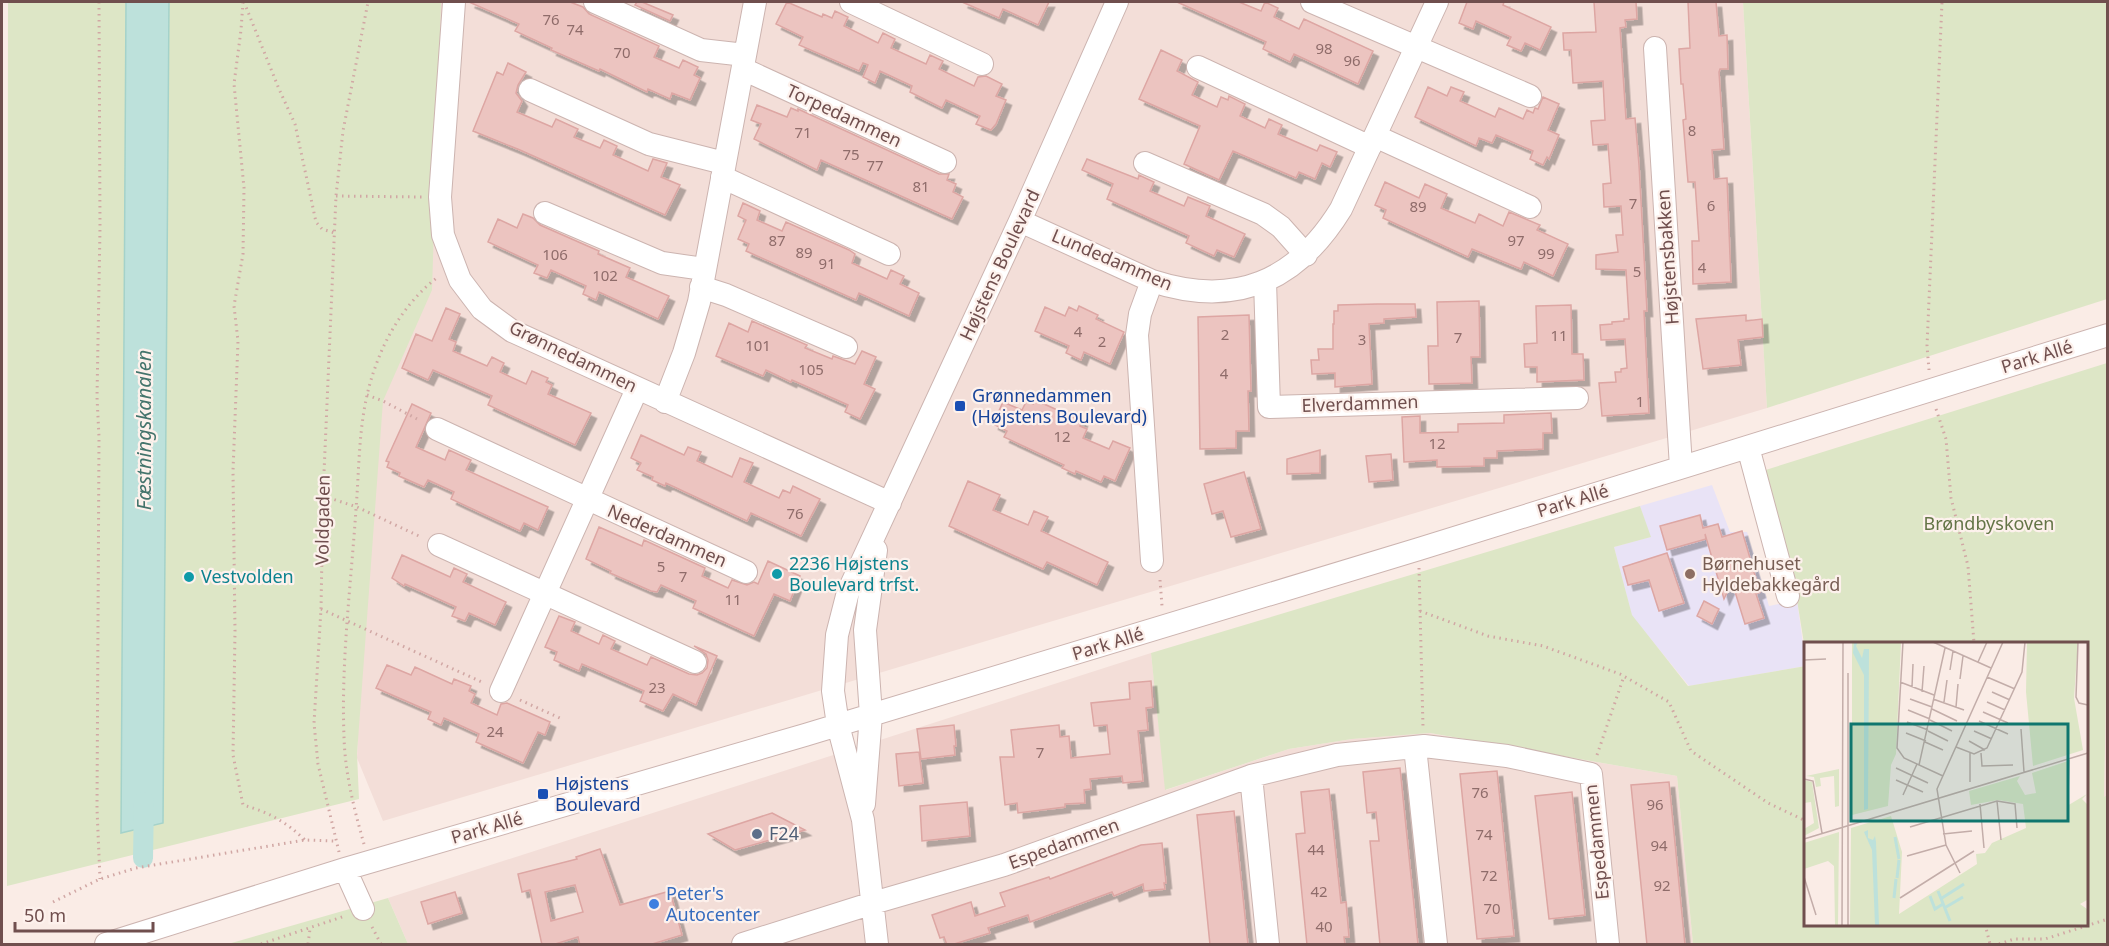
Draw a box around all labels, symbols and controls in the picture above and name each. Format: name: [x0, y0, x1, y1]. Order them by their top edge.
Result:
house number: 76: [542, 9, 560, 29]
house number: 74: [566, 19, 584, 39]
house number: 98: [1315, 38, 1333, 58]
house number: 70: [613, 42, 631, 62]
house number: 96: [1343, 50, 1361, 70]
street label: Torpedammen: [783, 78, 906, 152]
house number: 8: [1688, 120, 1696, 140]
house number: 71: [794, 122, 812, 142]
house number: 75: [842, 144, 860, 164]
house number: 77: [866, 155, 884, 175]
house number: 81: [912, 176, 930, 196]
street label: Højstens Boulevard: [954, 185, 1045, 344]
street label: Højstensbakken: [1650, 189, 1684, 326]
house number: 7: [1629, 193, 1637, 213]
house number: 6: [1707, 195, 1715, 215]
house number: 89: [1409, 196, 1427, 216]
street label: Lundedammen: [1048, 223, 1176, 295]
house number: 87: [768, 230, 786, 250]
house number: 97: [1507, 230, 1525, 250]
house number: 89: [795, 242, 813, 262]
house number: 99: [1537, 243, 1555, 263]
house number: 106: [542, 244, 568, 264]
house number: 91: [818, 253, 836, 273]
house number: 4: [1698, 257, 1707, 277]
house number: 5: [1633, 261, 1641, 281]
house number: 102: [592, 265, 618, 285]
street label: Grønnedammen: [505, 315, 641, 397]
house number: 4: [1074, 321, 1083, 341]
house number: 2: [1221, 324, 1229, 344]
house number: 11: [1550, 325, 1568, 345]
house number: 7: [1454, 327, 1462, 347]
house number: 3: [1358, 329, 1366, 349]
house number: 2: [1098, 331, 1106, 351]
street label: Park Allé: [1998, 334, 2075, 378]
house number: 101: [745, 335, 771, 355]
water label: Fæstningskanalen: [130, 350, 157, 510]
house number: 105: [798, 359, 824, 379]
house number: 4: [1220, 363, 1229, 383]
place label: Grønnedammen (Højstens Boulevard): [972, 383, 1147, 428]
street label: Elverdammen: [1301, 389, 1419, 417]
house number: 1: [1636, 391, 1644, 411]
marker: Grønnedammen (Højstens Boulevard): [953, 399, 967, 413]
house number: 12: [1053, 426, 1071, 446]
house number: 12: [1428, 433, 1446, 453]
street label: Voldgaden: [309, 474, 335, 565]
street label: Park Allé: [1534, 478, 1611, 522]
street label: Nederdammen: [604, 498, 731, 572]
house number: 76: [786, 503, 804, 523]
park label: Brøndbyskoven: [1924, 511, 2054, 535]
place label: 2236 Højstens Boulevard trfst.: [789, 551, 919, 596]
place label: Børnehuset Hyldebakkegård: [1702, 551, 1840, 596]
house number: 5: [657, 556, 665, 576]
place label: Vestvolden: [201, 564, 294, 588]
house number: 7: [679, 566, 687, 586]
marker: 2236 Højstens Boulevard trfst.: [770, 567, 784, 581]
marker: Børnehuset Hyldebakkegård: [1683, 567, 1697, 581]
marker: Vestvolden: [182, 570, 196, 584]
house number: 11: [724, 589, 742, 609]
street label: Park Allé: [1069, 621, 1146, 665]
inset map: [1804, 642, 2088, 925]
house number: 23: [648, 677, 666, 697]
house number: 24: [486, 721, 504, 741]
house number: 7: [1036, 742, 1044, 762]
place label: Højstens Boulevard: [555, 771, 641, 816]
house number: 76: [1471, 782, 1489, 802]
street label: Espedammen: [1578, 783, 1614, 901]
marker: Højstens Boulevard: [536, 787, 550, 801]
house number: 96: [1646, 794, 1664, 814]
street label: Park Allé: [448, 805, 525, 849]
street label: Espedammen: [1005, 812, 1122, 874]
place label: F24: [769, 821, 799, 845]
house number: 74: [1475, 824, 1493, 844]
marker: F24: [750, 827, 764, 841]
house number: 94: [1650, 835, 1668, 855]
house number: 44: [1307, 839, 1325, 859]
house number: 72: [1480, 865, 1498, 885]
house number: 92: [1653, 875, 1671, 895]
place label: Peter's Autocenter: [666, 881, 761, 926]
house number: 42: [1310, 881, 1328, 901]
scale bar: [15, 895, 153, 933]
marker: Peter's Autocenter: [647, 897, 661, 911]
house number: 70: [1483, 898, 1501, 918]
text: 50 m: [24, 903, 66, 927]
house number: 40: [1315, 916, 1333, 936]

